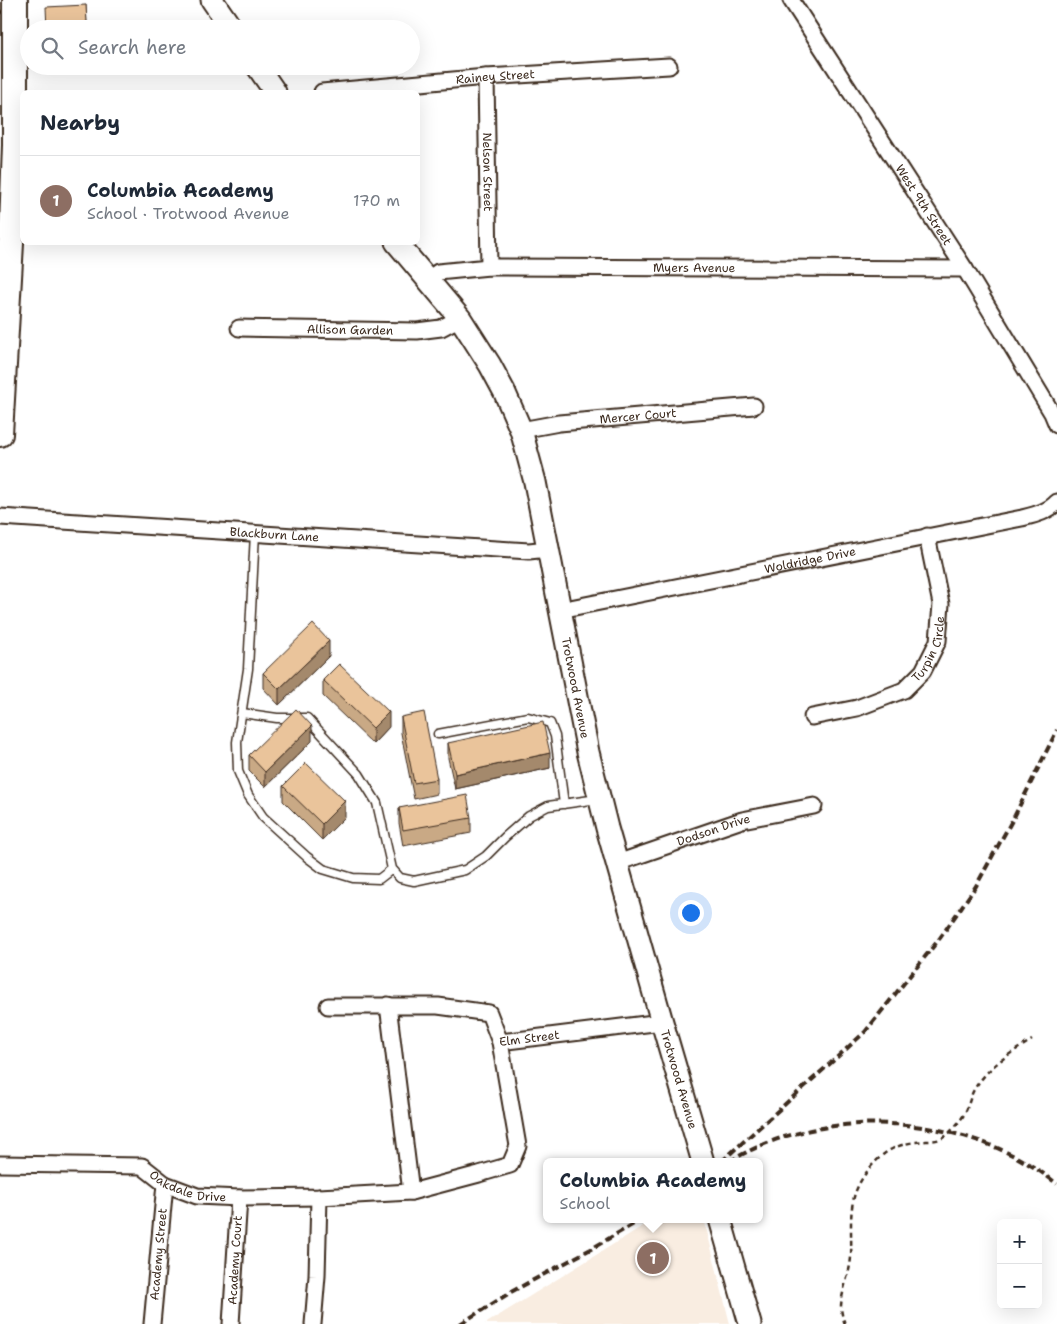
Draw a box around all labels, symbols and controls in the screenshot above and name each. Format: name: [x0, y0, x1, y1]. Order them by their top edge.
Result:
search box: [20, 20, 420, 75]
icon: search: [38, 34, 66, 62]
text: Search here: [78, 35, 187, 60]
street label: Rainey Street: [455, 66, 535, 88]
text: Nearby: [40, 109, 120, 137]
street label: Nelson Street: [479, 132, 496, 212]
street label: West 9th Street: [892, 161, 955, 248]
text: Columbia Academy: [87, 178, 274, 203]
text: 1: [52, 190, 60, 211]
text: 170 m: [353, 190, 400, 211]
text: School · Trotwood Avenue: [87, 203, 290, 224]
street label: Myers Avenue: [653, 260, 736, 276]
street label: Allison Garden: [307, 321, 393, 339]
street label: Mercer Court: [599, 405, 677, 427]
street label: Blackburn Lane: [229, 524, 320, 546]
street label: Woldridge Drive: [763, 543, 857, 577]
street label: Turpin Circle: [908, 615, 948, 686]
street label: Trotwood Avenue: [558, 636, 593, 740]
street label: Dodson Drive: [675, 811, 752, 850]
your location: [678, 900, 704, 926]
street label: Elm Street: [498, 1027, 560, 1050]
street label: Trotwood Avenue: [657, 1028, 701, 1131]
popup: [543, 1158, 763, 1223]
street label: Oakdale Drive: [146, 1167, 227, 1205]
text: Columbia Academy: [560, 1168, 746, 1193]
text: School: [560, 1193, 610, 1214]
street label: Academy Street: [146, 1207, 171, 1301]
street label: Academy Court: [224, 1215, 246, 1305]
map controls: [997, 1219, 1042, 1309]
button: +: [997, 1219, 1042, 1264]
pin: 1: [637, 1239, 669, 1277]
button: −: [997, 1264, 1042, 1309]

